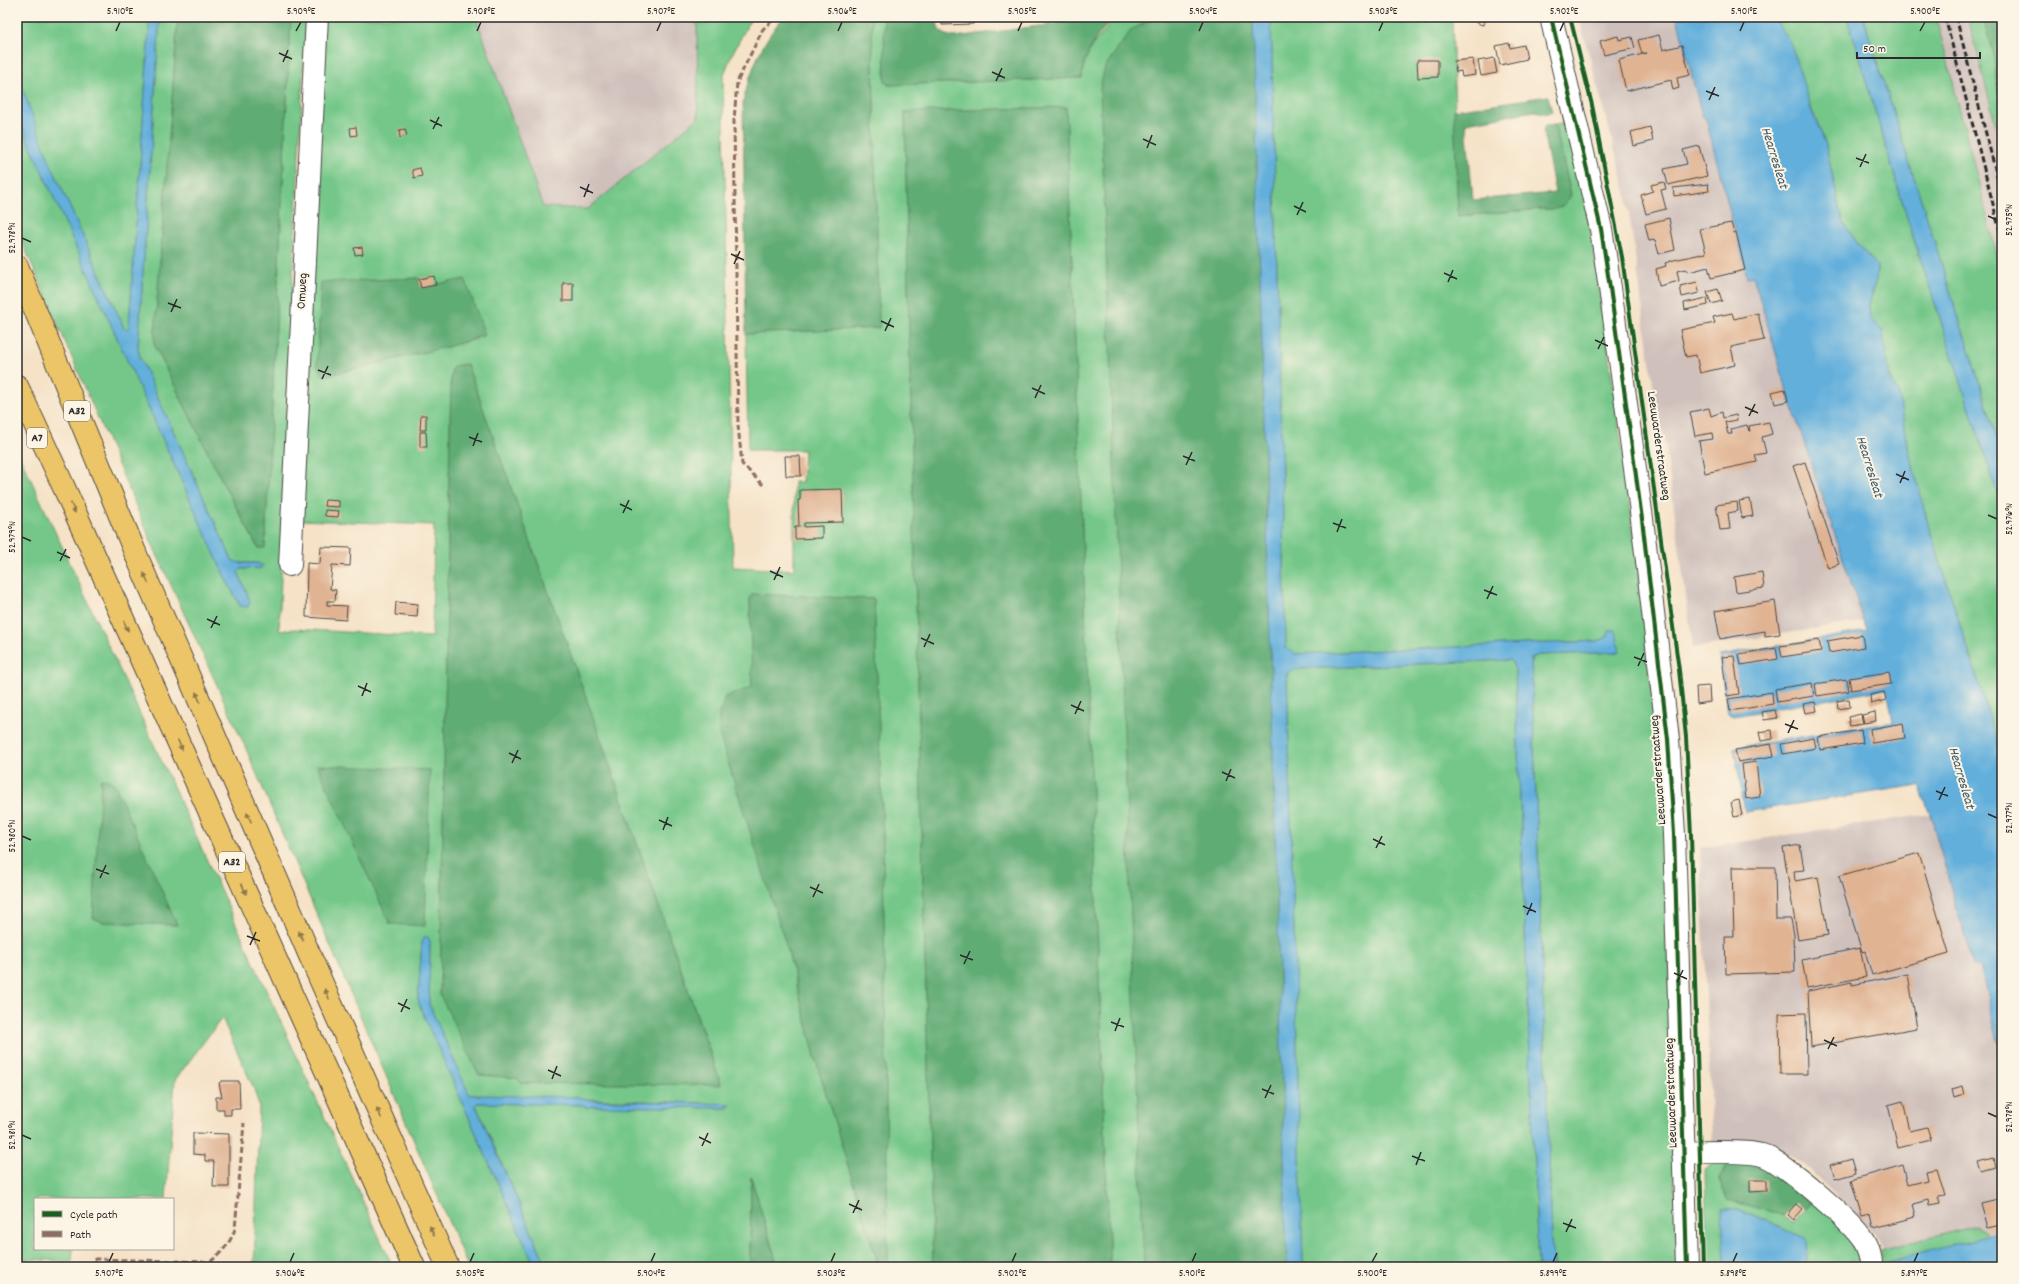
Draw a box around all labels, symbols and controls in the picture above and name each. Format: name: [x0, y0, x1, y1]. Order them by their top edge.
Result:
text: 5.910°E: [107, 5, 134, 19]
text: 5.909°E: [287, 5, 316, 19]
text: 5.908°E: [467, 5, 495, 19]
text: 5.907°E: [647, 5, 675, 19]
text: 5.906°E: [828, 5, 857, 19]
text: 5.905°E: [1008, 5, 1037, 19]
text: 5.904°E: [1189, 5, 1218, 19]
text: 5.903°E: [1369, 5, 1398, 19]
text: 5.902°E: [1550, 5, 1579, 19]
text: 5.901°E: [1731, 5, 1758, 19]
text: 5.900°E: [1910, 5, 1940, 19]
scale bar: [1857, 34, 1980, 60]
text: 50 m: [1863, 41, 1886, 58]
water label: Hearresleat: [1755, 125, 1793, 193]
text: 52.975°N: [2003, 204, 2017, 236]
text: 52.978°N: [6, 222, 20, 254]
street label: Omweg: [293, 272, 313, 310]
street label: Leeuwarderstraatweg: [1641, 390, 1675, 502]
road number: A32: [64, 401, 90, 421]
road number: A7: [27, 428, 47, 448]
water label: Hearresleat: [1850, 434, 1888, 502]
one-way arrow: [70, 502, 76, 513]
text: 52.976°N: [2003, 503, 2017, 535]
text: 52.979°N: [6, 521, 20, 553]
one-way arrow: [143, 573, 149, 584]
one-way arrow: [124, 621, 130, 633]
one-way arrow: [195, 692, 201, 703]
street label: Leeuwarderstraatweg: [1646, 714, 1672, 826]
one-way arrow: [177, 739, 183, 751]
water label: Hearresleat: [1943, 745, 1980, 813]
text: 52.977°N: [2003, 802, 2017, 834]
one-way arrow: [246, 810, 252, 822]
text: 52.980°N: [6, 820, 20, 852]
road number: A32: [219, 852, 245, 872]
one-way arrow: [241, 884, 247, 895]
one-way arrow: [298, 930, 304, 941]
one-way arrow: [323, 987, 329, 999]
street label: Leeuwarderstraatweg: [1661, 1037, 1683, 1148]
text: 52.978°N: [2003, 1101, 2017, 1133]
one-way arrow: [376, 1106, 382, 1118]
text: 52.981°N: [6, 1120, 20, 1150]
legend: [34, 1198, 174, 1250]
text: Cycle path: [70, 1207, 118, 1224]
one-way arrow: [429, 1225, 435, 1237]
text: Path: [70, 1227, 91, 1244]
text: 5.907°E: [95, 1267, 123, 1281]
text: 5.906°E: [276, 1267, 305, 1281]
text: 5.905°E: [456, 1267, 485, 1281]
text: 5.904°E: [637, 1267, 666, 1281]
text: 5.903°E: [817, 1267, 846, 1281]
text: 5.902°E: [998, 1267, 1027, 1281]
text: 5.901°E: [1179, 1267, 1206, 1281]
text: 5.900°E: [1357, 1267, 1387, 1281]
text: 5.899°E: [1539, 1267, 1567, 1281]
text: 5.898°E: [1720, 1267, 1747, 1281]
text: 5.897°E: [1901, 1267, 1928, 1281]

